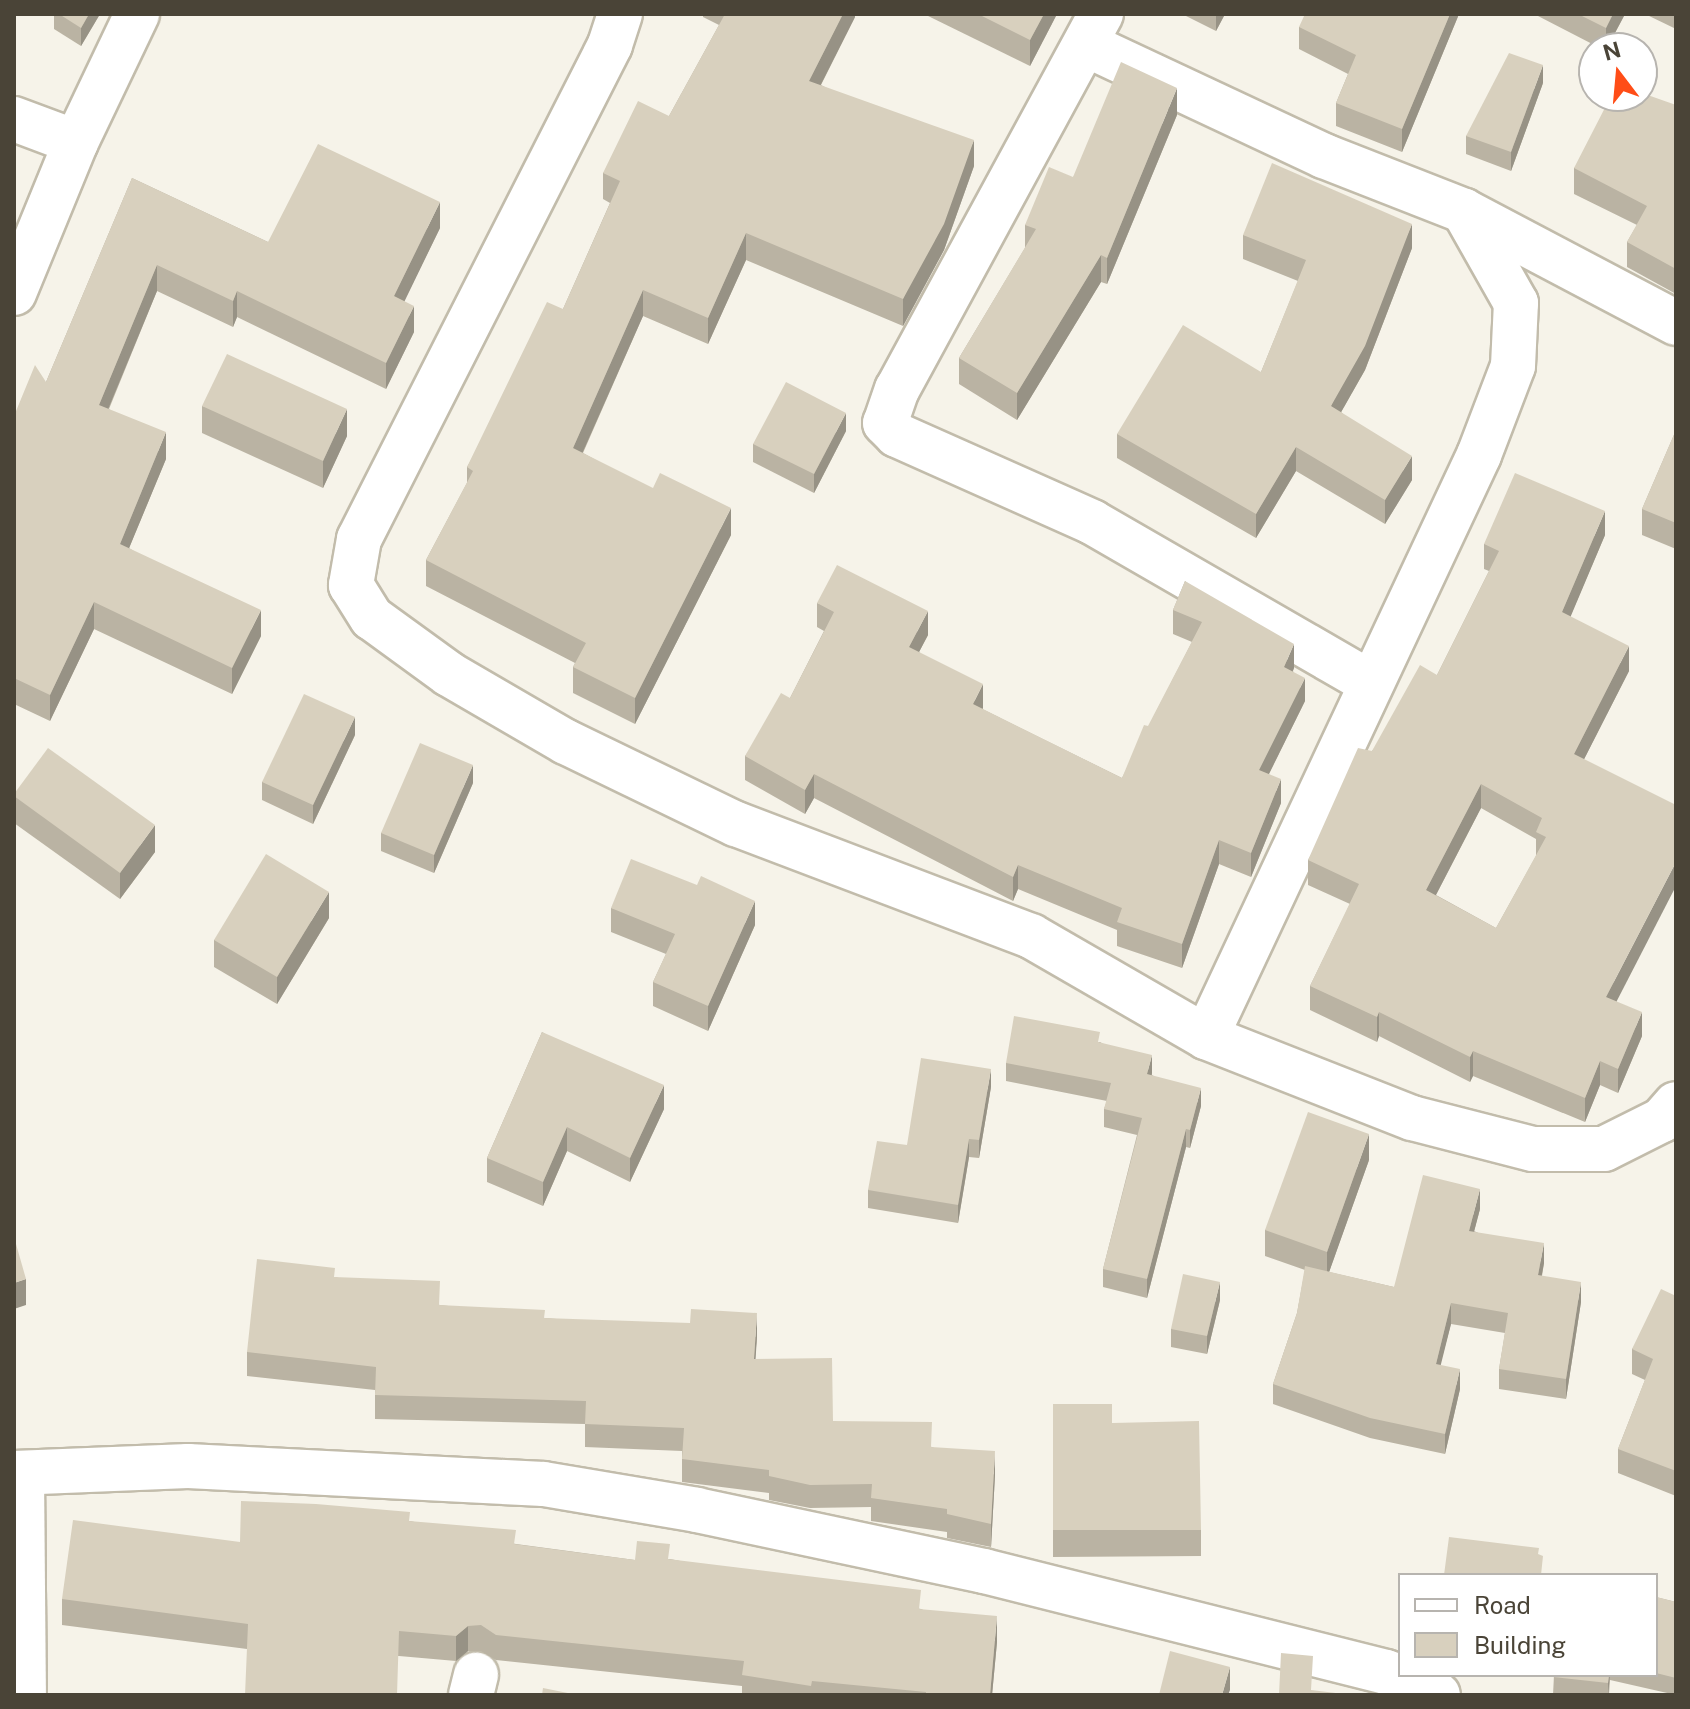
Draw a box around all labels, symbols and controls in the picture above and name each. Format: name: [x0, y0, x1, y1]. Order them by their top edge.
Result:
north arrow: [1578, 32, 1658, 112]
text: N: [1600, 36, 1624, 66]
legend: [1398, 1573, 1658, 1677]
text: Road: [1474, 1591, 1531, 1619]
text: Building: [1474, 1631, 1566, 1659]

